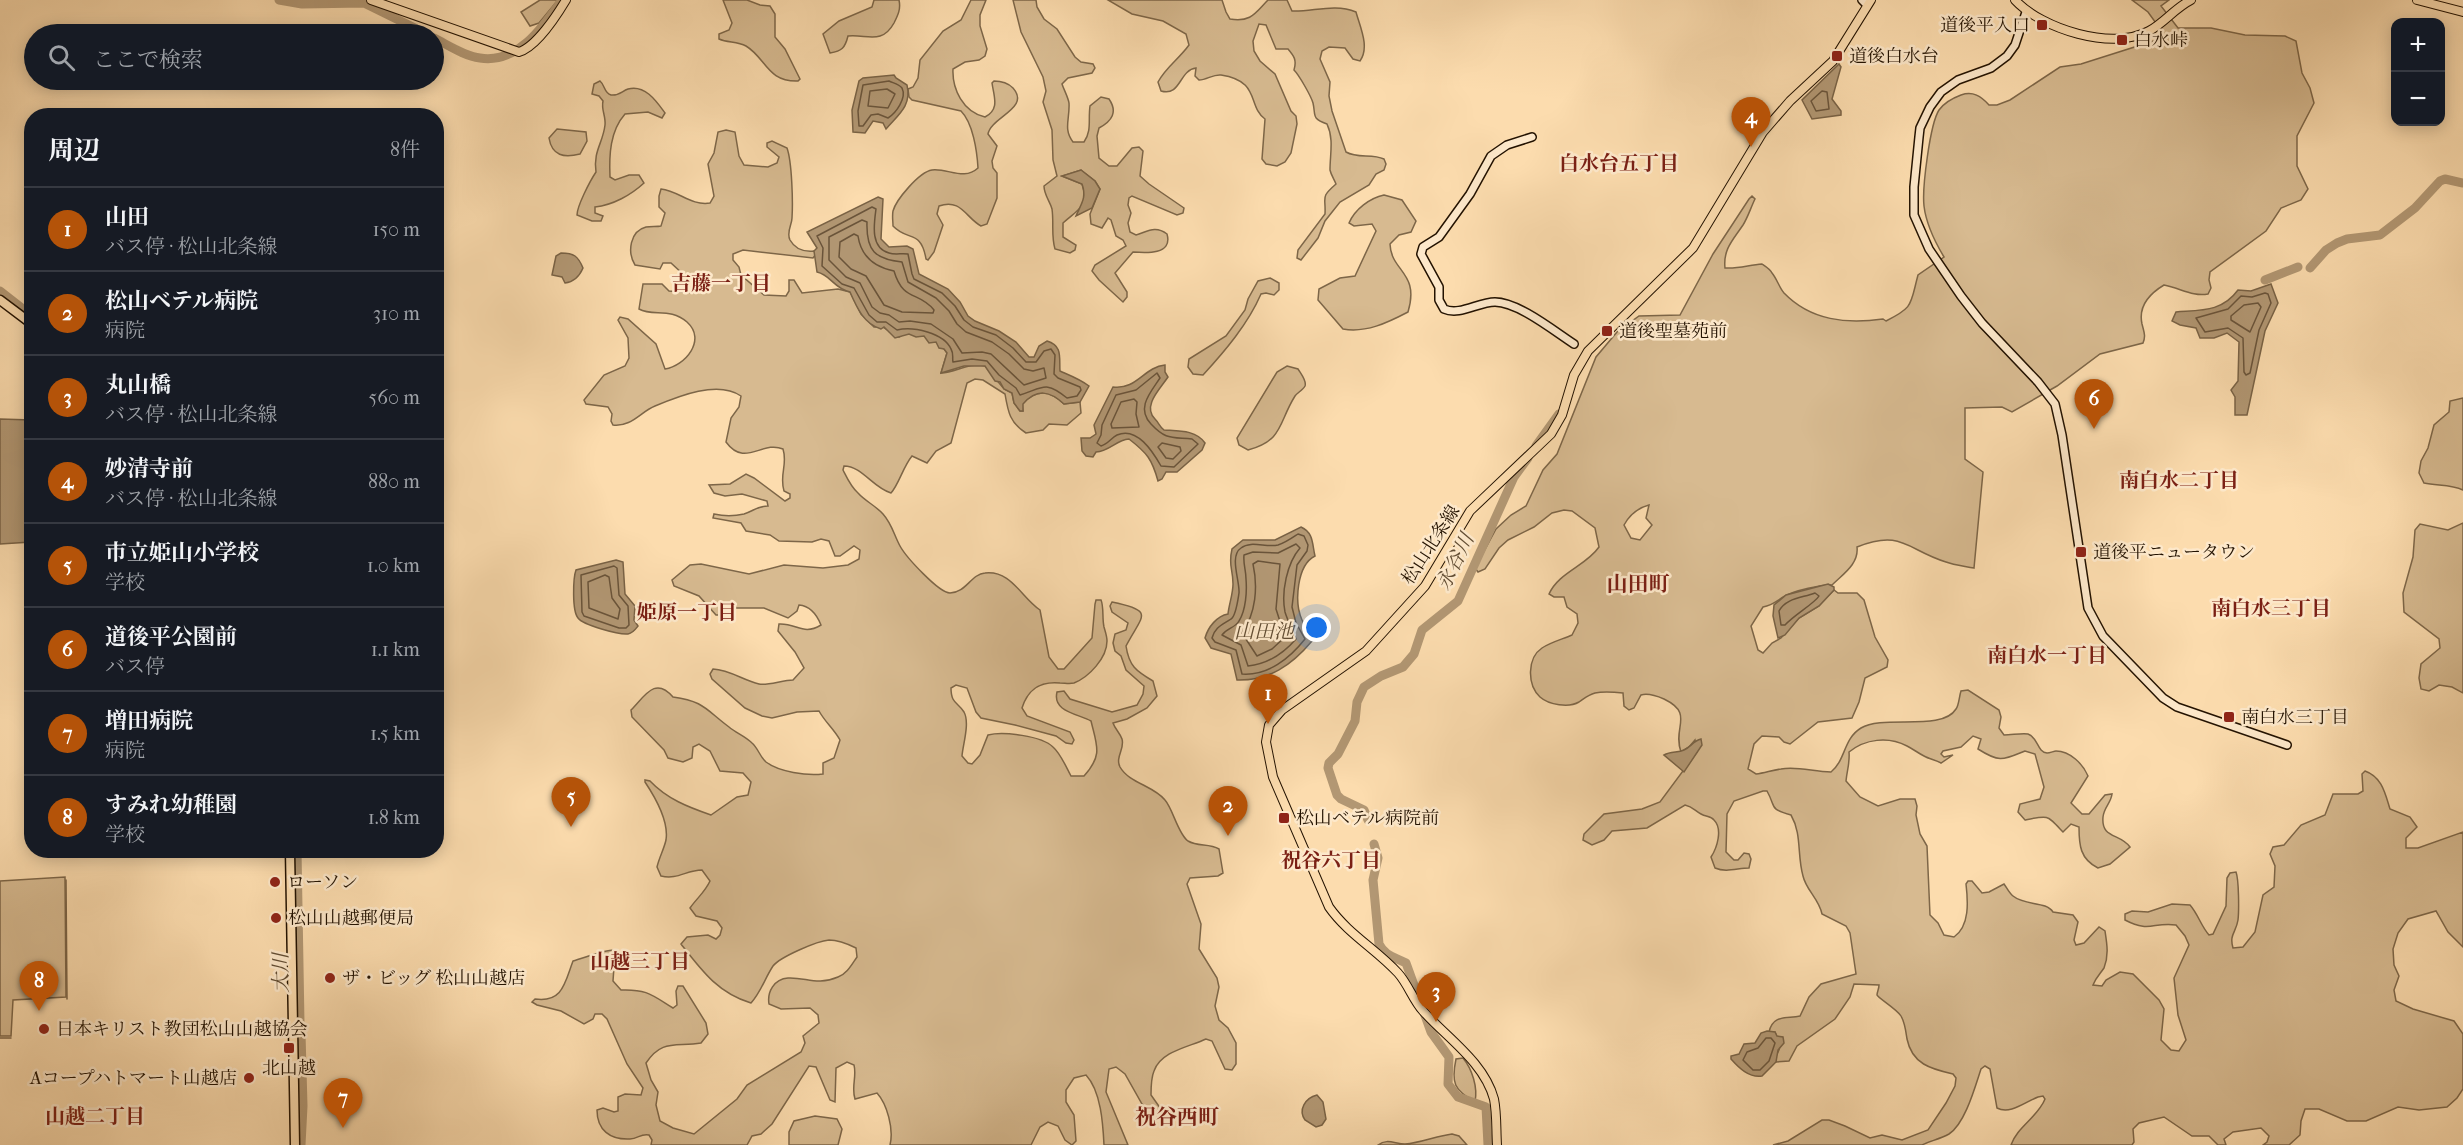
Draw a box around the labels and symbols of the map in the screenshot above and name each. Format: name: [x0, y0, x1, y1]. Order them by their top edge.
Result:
place label: 道後平入口: [1940, 15, 2030, 36]
marker: 道後平入口: [2035, 18, 2049, 32]
place label: 白水峠: [2134, 30, 2188, 51]
marker: 白水峠: [2115, 33, 2129, 47]
place label: 道後白水台: [1849, 46, 1939, 67]
marker: 道後白水台: [1830, 49, 1844, 63]
pin: 4: [1732, 98, 1770, 147]
district label: 白水台五丁目: [1559, 152, 1679, 175]
district label: 吉藤一丁目: [671, 272, 771, 295]
place label: 道後聖墓苑前: [1619, 321, 1727, 342]
marker: 道後聖墓苑前: [1600, 324, 1614, 338]
pin: 6: [2074, 380, 2114, 429]
district label: 南白水二丁目: [2119, 469, 2239, 492]
street label: 松山北条線: [1398, 502, 1464, 588]
water label: 永谷川: [1432, 528, 1479, 594]
place label: 道後平ニュータウン: [2093, 542, 2255, 563]
marker: 道後平ニュータウン: [2074, 545, 2088, 559]
district label: 山田町: [1607, 572, 1670, 596]
district label: 南白水三丁目: [2211, 597, 2331, 620]
district label: 姫原一丁目: [637, 601, 737, 624]
your location: [1302, 613, 1331, 642]
water label: 山田池: [1234, 620, 1296, 643]
district label: 南白水一丁目: [1987, 644, 2107, 667]
pin: 1: [1248, 674, 1288, 724]
place label: 南白水三丁目: [2241, 707, 2349, 728]
marker: 南白水三丁目: [2222, 710, 2236, 724]
pin: 5: [552, 778, 590, 827]
pin: 2: [1208, 786, 1248, 836]
place label: 松山ベテル病院前: [1296, 808, 1439, 829]
marker: 松山ベテル病院前: [1277, 811, 1291, 825]
district label: 祝谷六丁目: [1281, 849, 1381, 872]
place label: ローソン: [287, 872, 358, 893]
marker: ローソン: [268, 875, 282, 889]
place label: 松山山越郵便局: [288, 908, 414, 929]
marker: 松山山越郵便局: [269, 911, 283, 925]
district label: 山越三丁目: [590, 950, 690, 973]
water label: 大川: [269, 951, 293, 993]
pin: 8: [20, 962, 58, 1011]
place label: ザ・ビッグ 松山山越店: [342, 968, 525, 989]
marker: ザ・ビッグ 松山山越店: [323, 971, 337, 985]
pin: 3: [1416, 972, 1456, 1022]
place label: 日本キリスト教団松山山越協会: [56, 1019, 308, 1040]
marker: 日本キリスト教団松山山越協会: [37, 1022, 51, 1036]
marker: 北山越: [282, 1041, 296, 1055]
place label: 北山越: [262, 1058, 316, 1079]
place label: Aコープハトマート山越店: [29, 1068, 237, 1089]
marker: Aコープハトマート山越店: [242, 1071, 256, 1085]
pin: 7: [324, 1078, 362, 1128]
district label: 山越二丁目: [45, 1105, 145, 1128]
district label: 祝谷西町: [1135, 1105, 1219, 1129]

